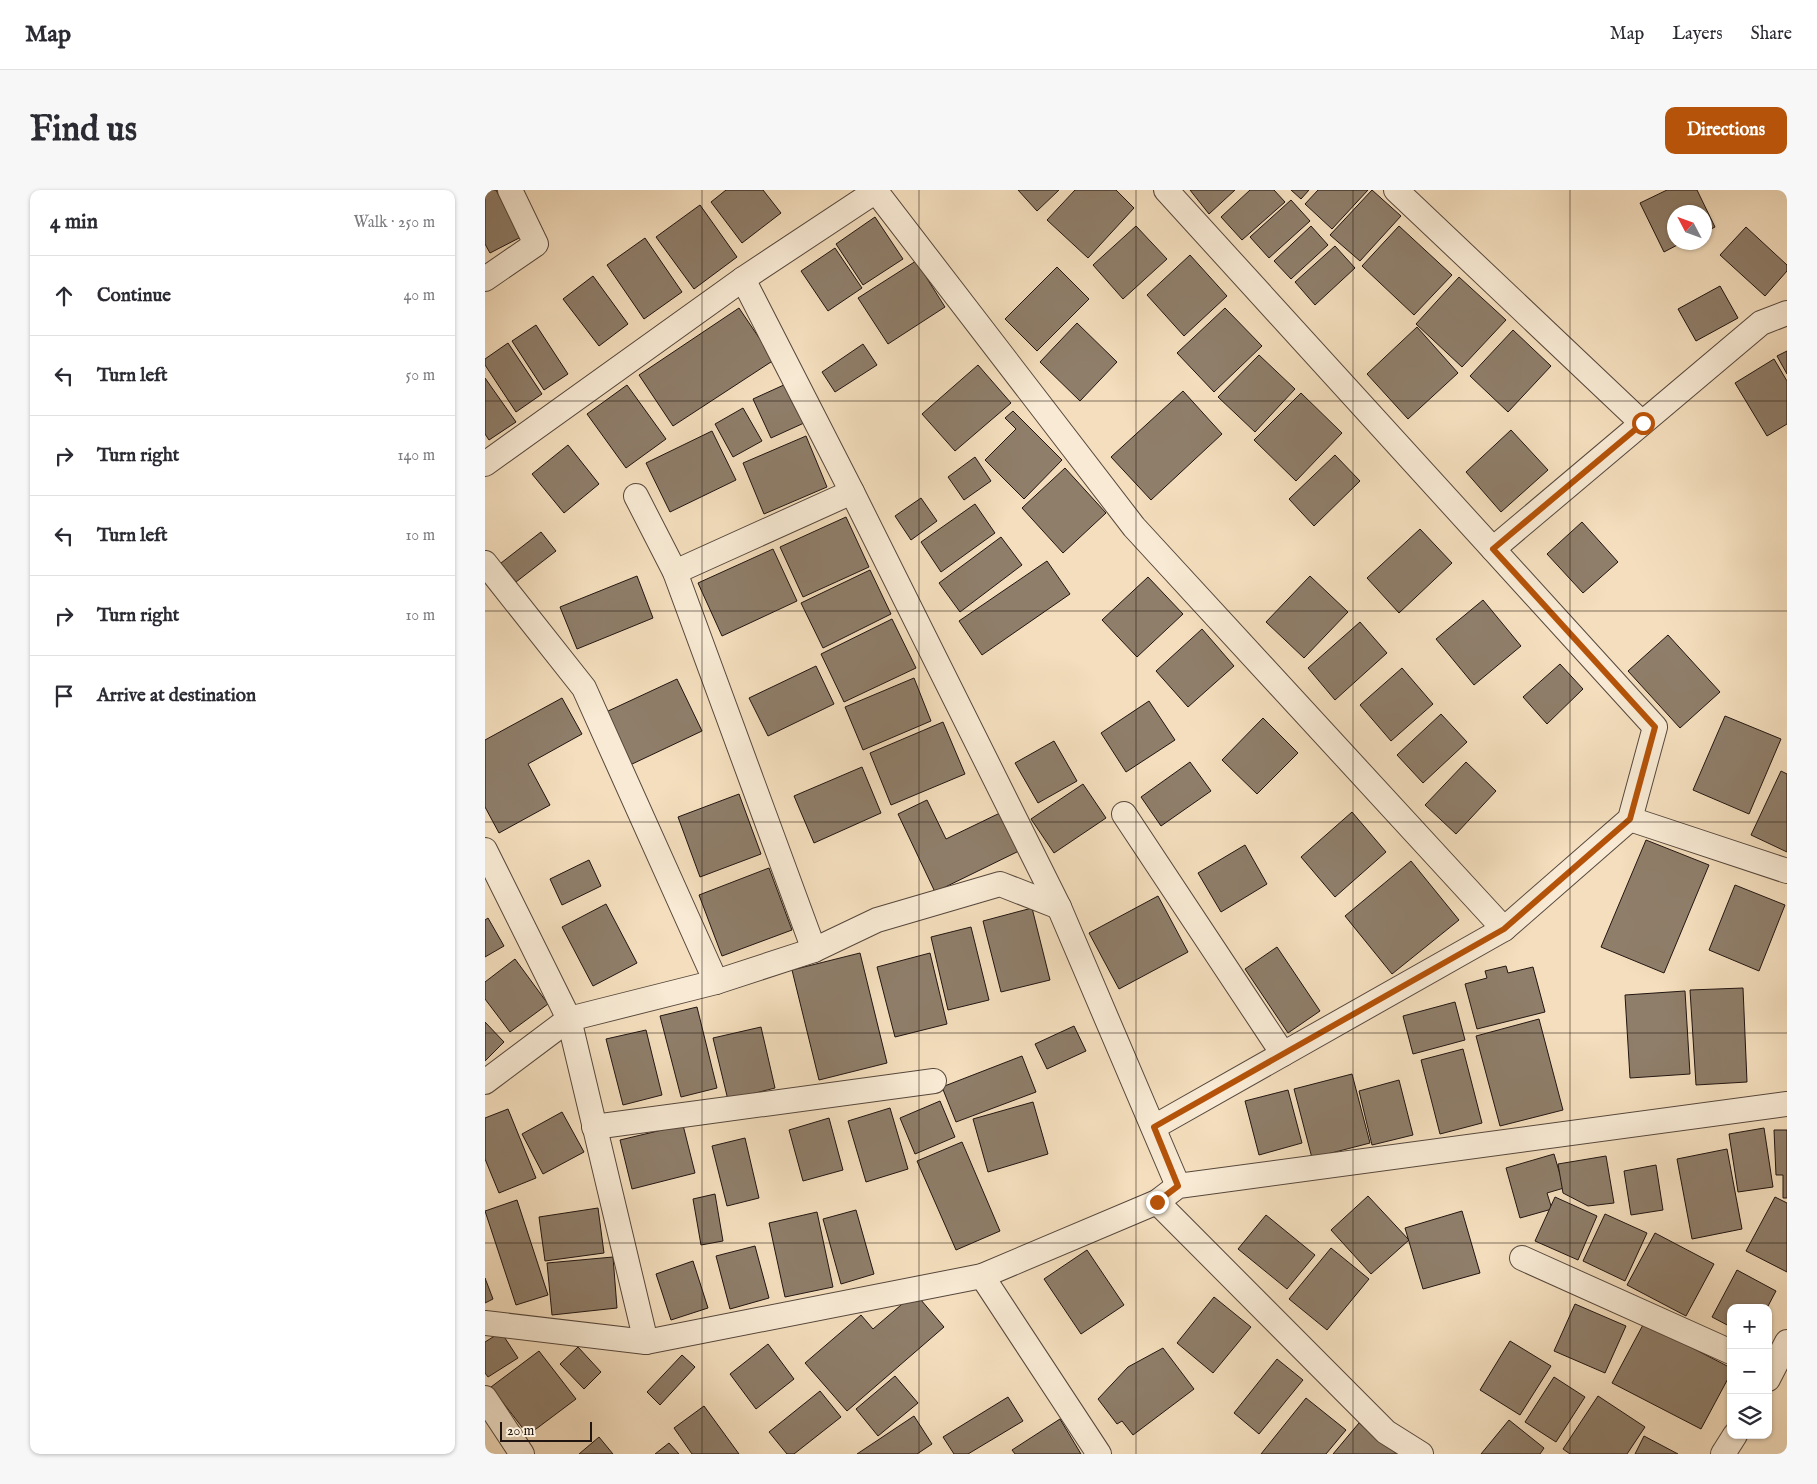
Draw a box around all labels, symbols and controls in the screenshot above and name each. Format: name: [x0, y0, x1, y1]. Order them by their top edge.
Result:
text: Map: [25, 19, 71, 50]
text: Map: [1610, 23, 1644, 46]
text: Layers: [1672, 23, 1723, 46]
text: Share: [1751, 23, 1792, 46]
button: Directions: [1665, 107, 1787, 154]
text: Find us: [30, 108, 137, 153]
north arrow: [1667, 205, 1712, 250]
text: 4 min: [50, 209, 98, 236]
text: Walk · 250 m: [353, 213, 435, 233]
icon: ahead: [50, 282, 78, 310]
text: Continue: [97, 284, 171, 308]
text: 40 m: [403, 286, 435, 306]
icon: left: [50, 362, 78, 390]
text: Turn left: [97, 364, 168, 388]
text: 50 m: [406, 366, 435, 386]
route start: [1632, 412, 1655, 435]
icon: right: [50, 442, 78, 470]
text: Turn right: [97, 444, 179, 468]
text: 140 m: [397, 446, 435, 466]
icon: left: [50, 522, 78, 550]
text: Turn left: [97, 524, 168, 548]
text: 10 m: [405, 526, 435, 546]
icon: right: [50, 602, 78, 630]
text: Turn right: [97, 604, 179, 628]
text: 10 m: [405, 606, 435, 626]
icon: arrive: [50, 682, 78, 710]
text: Arrive at destination: [97, 684, 256, 708]
route end: [1146, 1191, 1169, 1214]
map controls: [1727, 1304, 1772, 1439]
button: +: [1727, 1304, 1772, 1349]
button: −: [1727, 1349, 1772, 1394]
button: layers: [1727, 1394, 1772, 1439]
scale bar: [500, 1419, 593, 1442]
text: 20 m: [507, 1422, 534, 1440]

